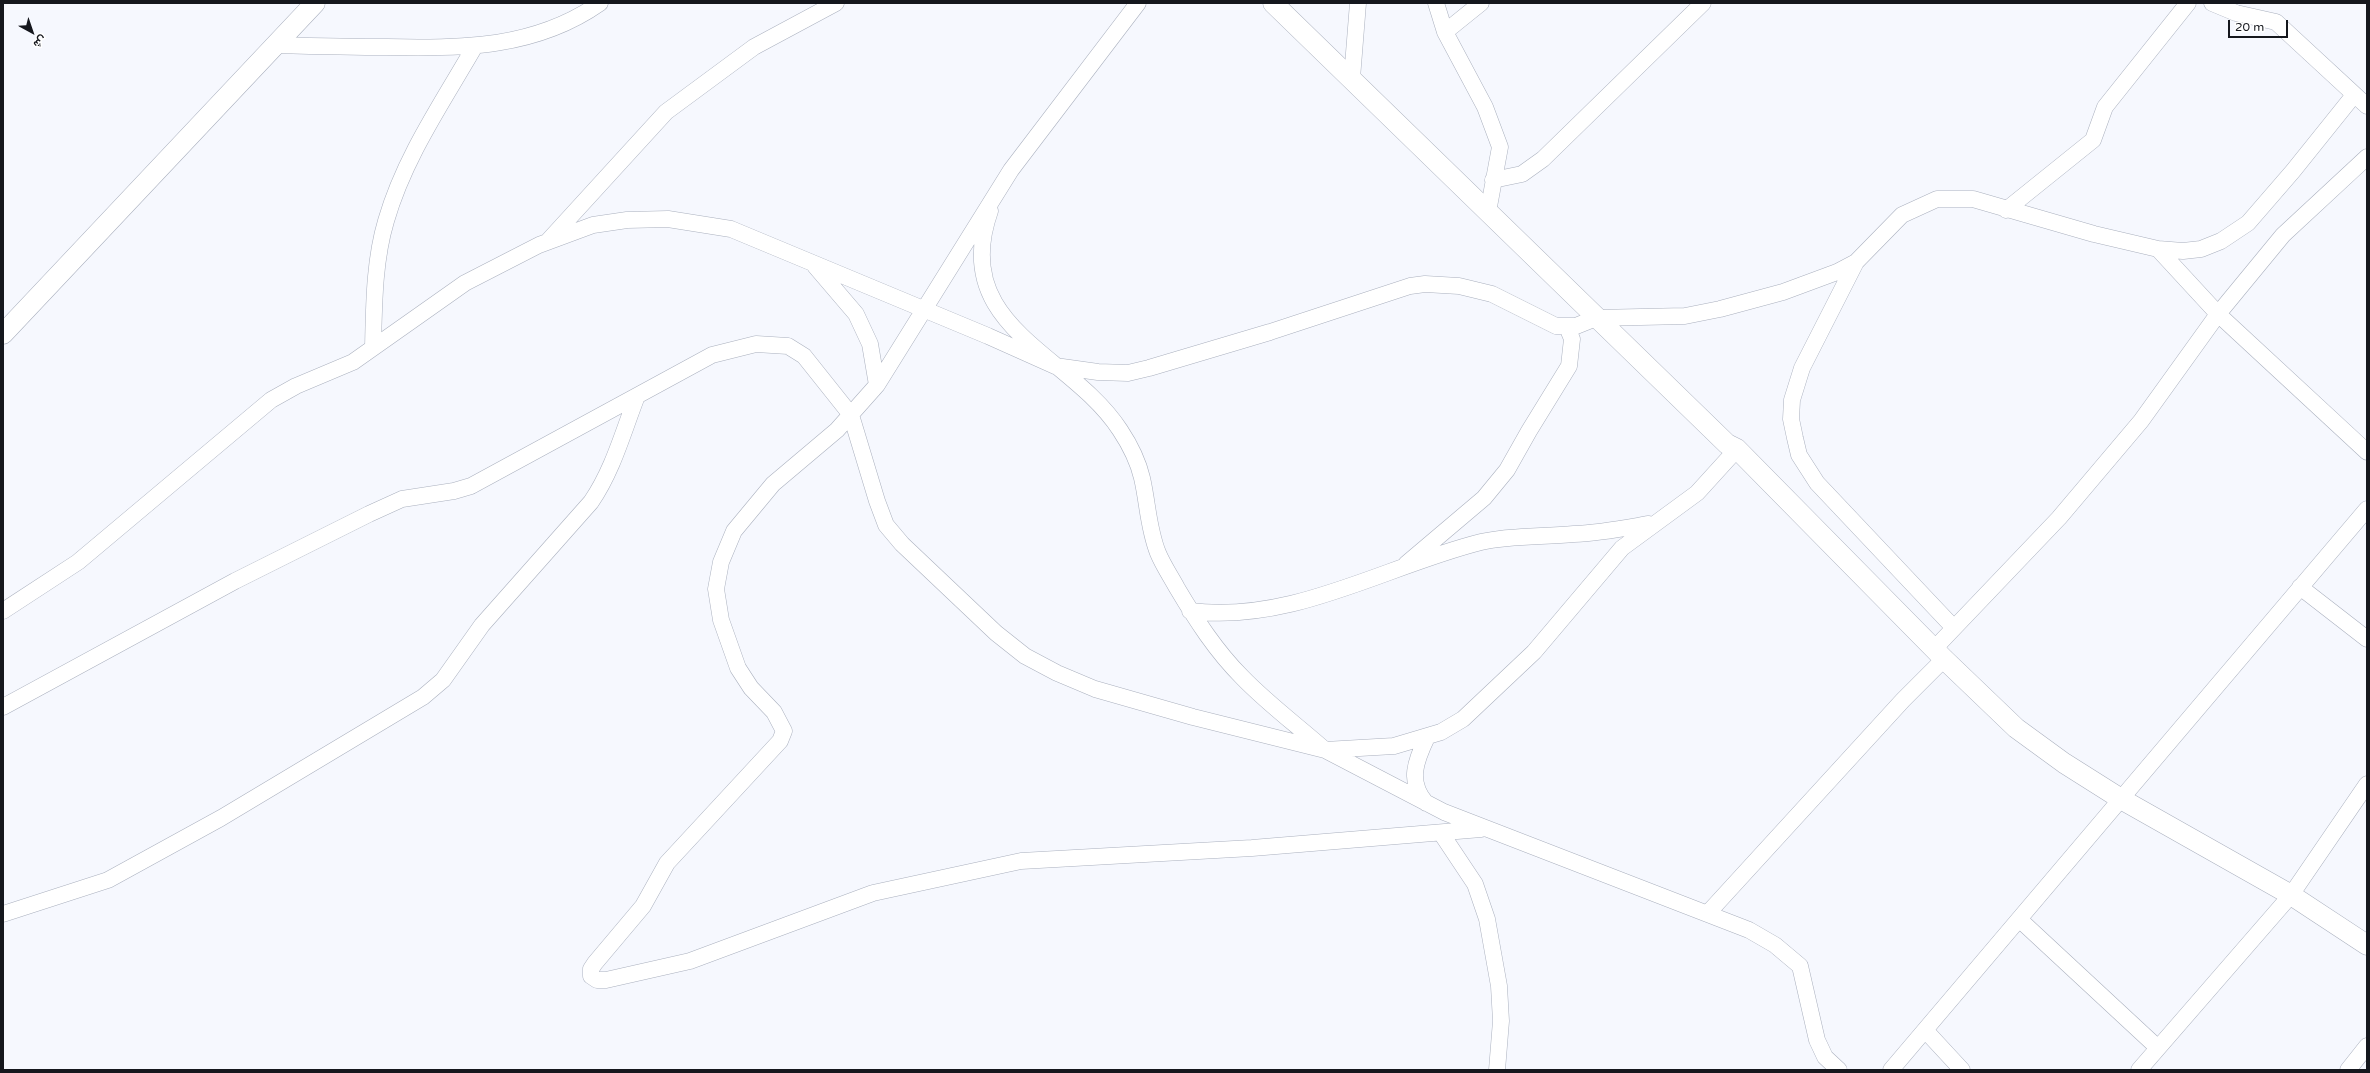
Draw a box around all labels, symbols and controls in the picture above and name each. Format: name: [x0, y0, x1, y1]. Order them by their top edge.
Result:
north arrow: [12, 12, 52, 52]
scale bar: [2230, 12, 2290, 38]
text: 20 m: [2235, 20, 2264, 34]
text: ش: [31, 32, 49, 51]

